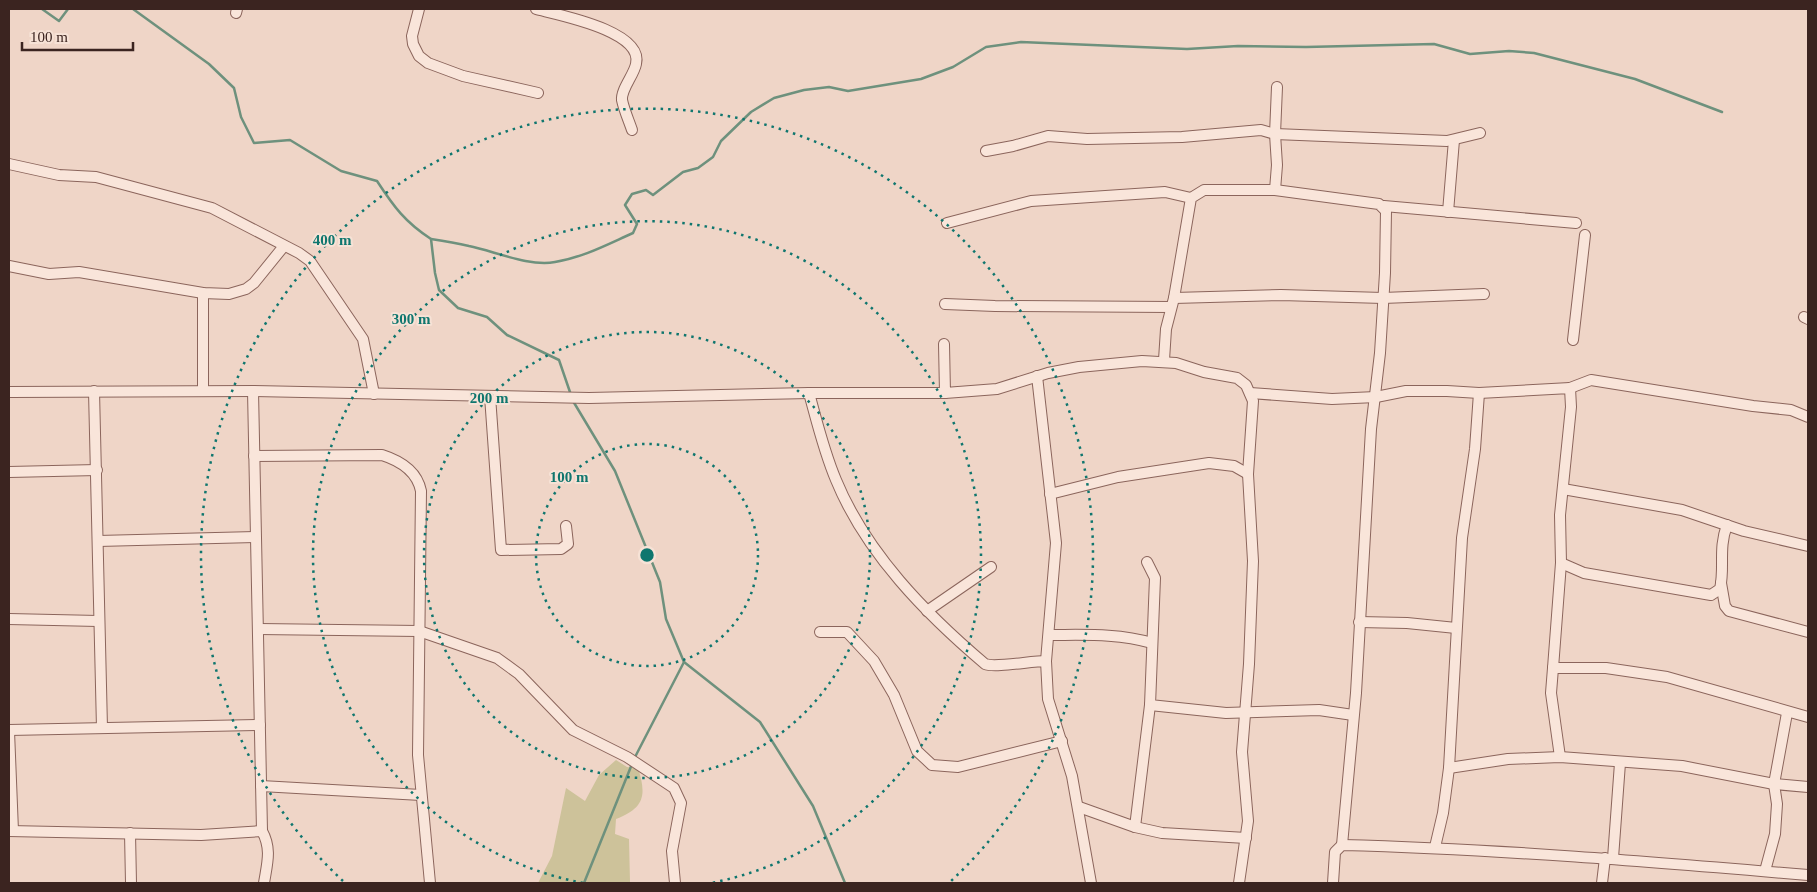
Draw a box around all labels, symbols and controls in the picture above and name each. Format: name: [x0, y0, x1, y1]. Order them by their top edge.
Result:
scale bar: [22, 20, 134, 52]
text: 100 m: [30, 29, 68, 45]
text: 400 m: [313, 232, 352, 248]
text: 300 m: [392, 311, 431, 327]
text: 200 m: [470, 390, 509, 406]
text: 100 m: [550, 469, 589, 485]
centre of rings: [638, 546, 656, 564]

